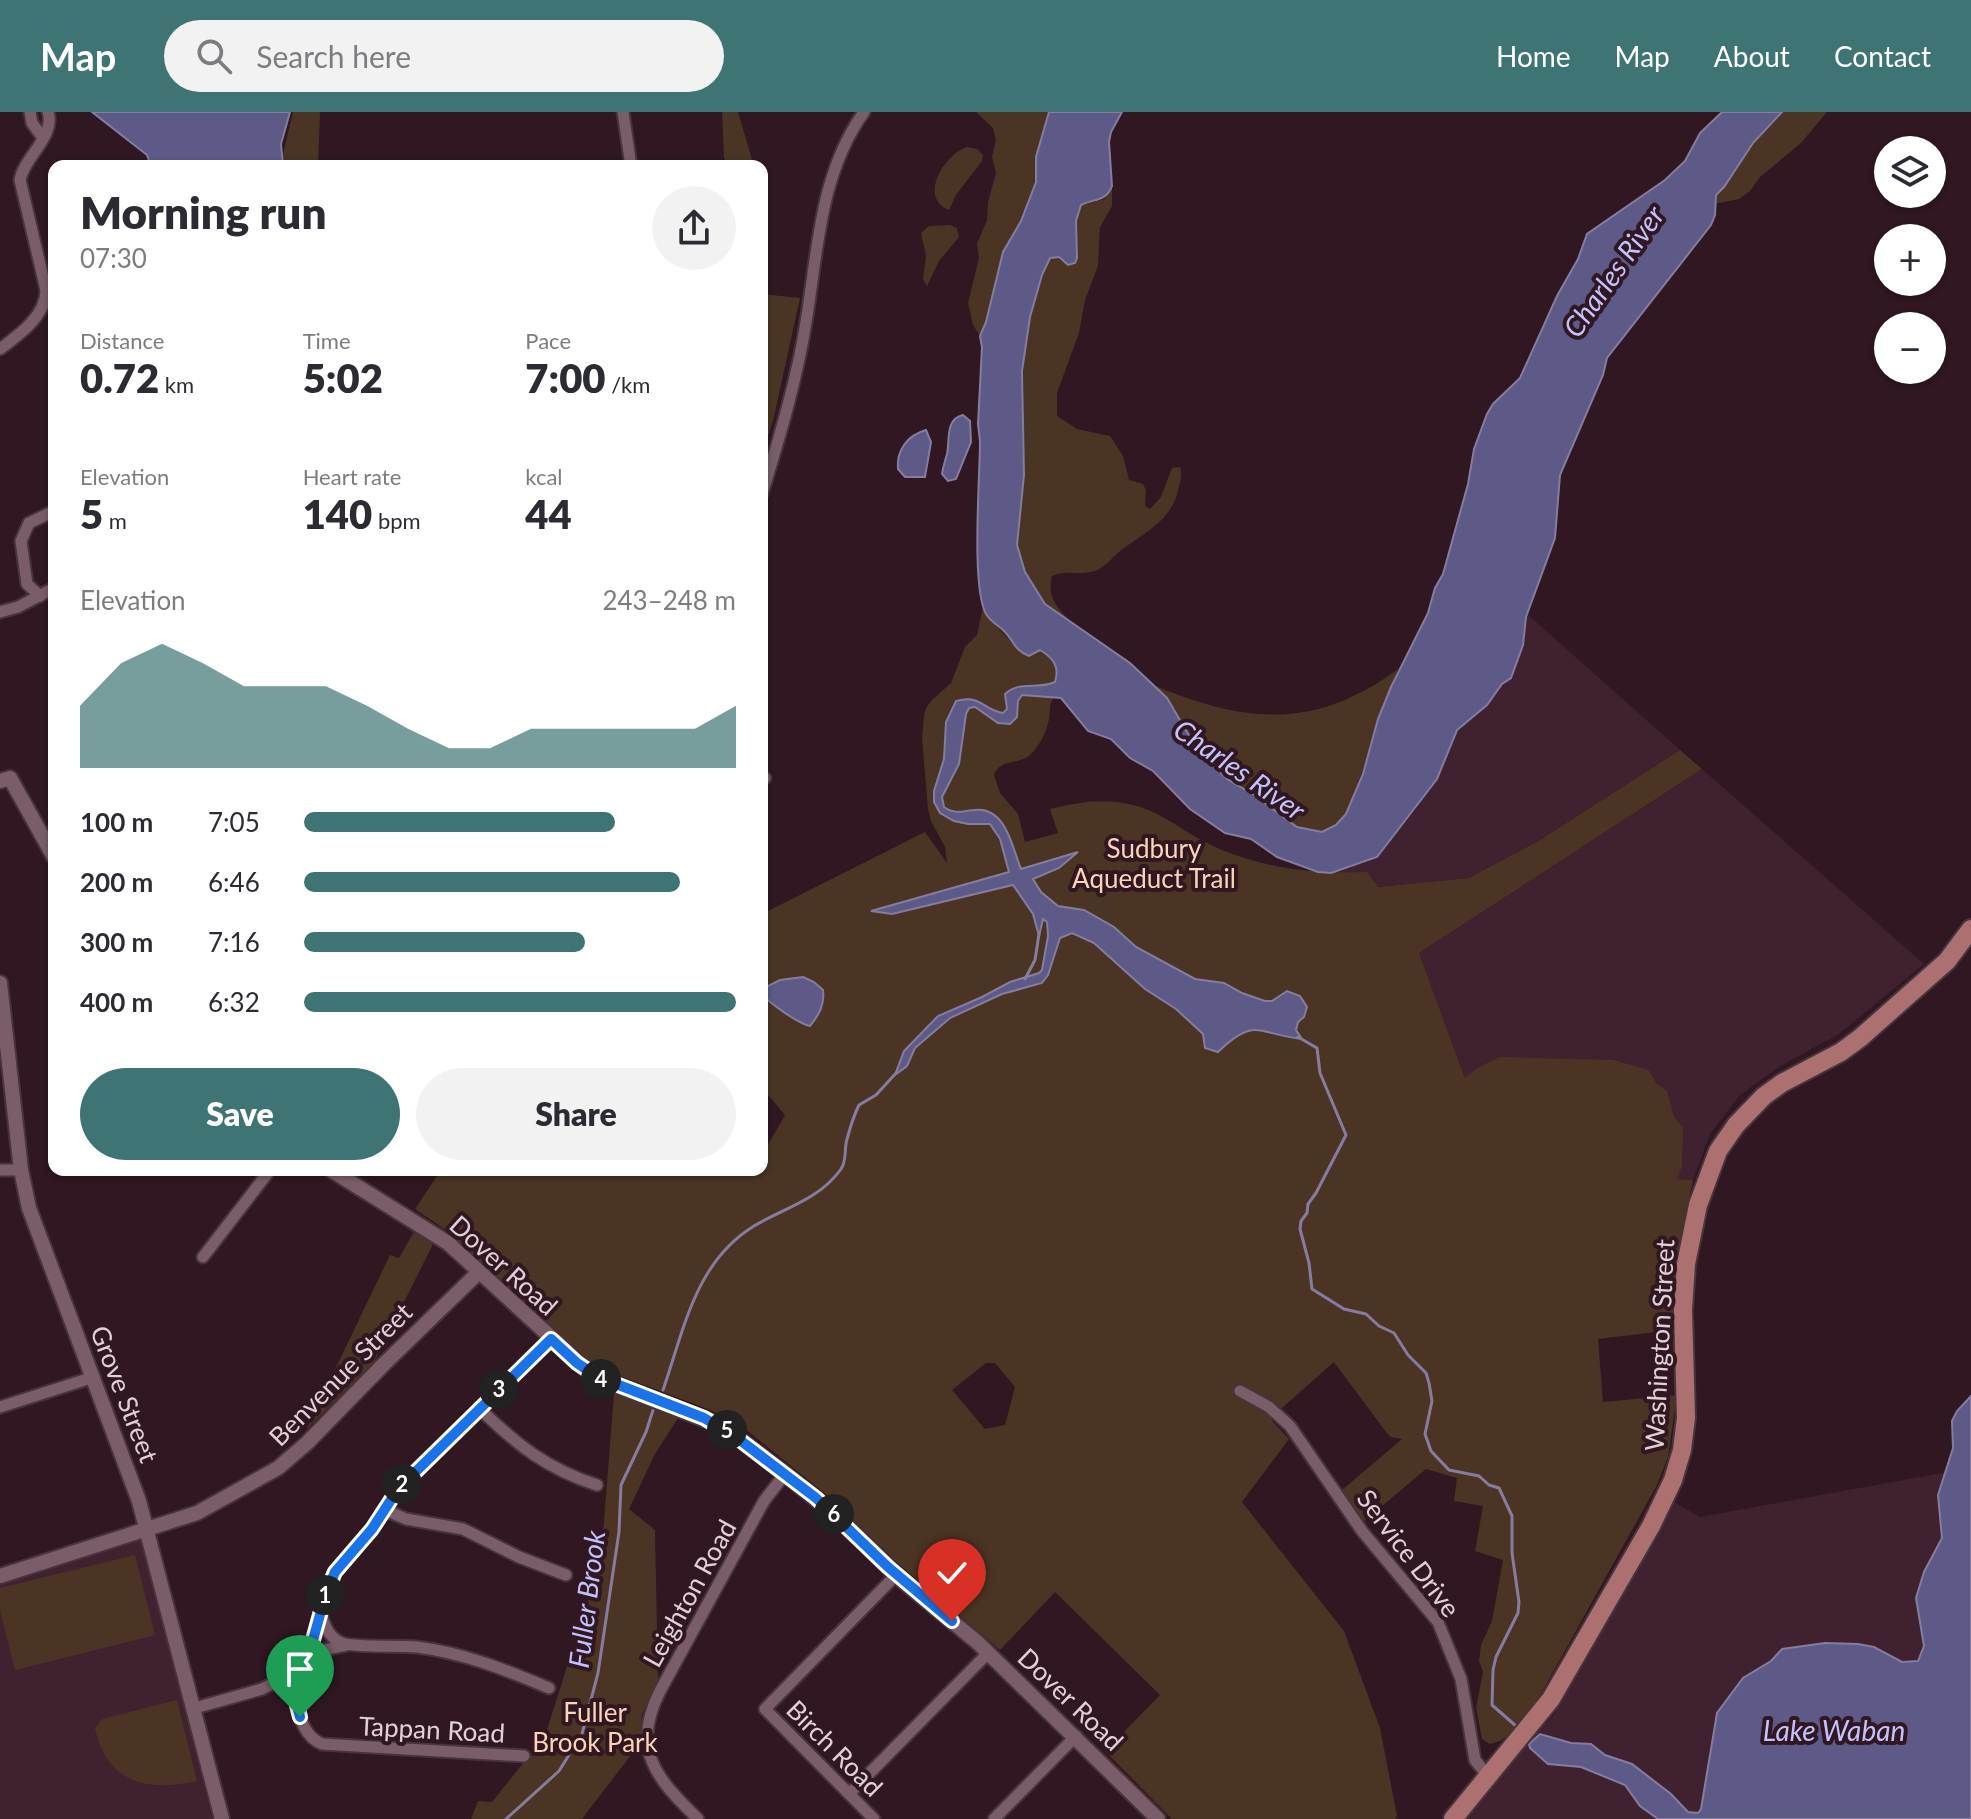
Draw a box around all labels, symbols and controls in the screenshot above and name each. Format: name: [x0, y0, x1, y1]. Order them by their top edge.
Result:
search box: [164, 20, 724, 92]
text: Map: [40, 33, 116, 79]
icon: search: [192, 34, 236, 78]
text: Search here: [256, 38, 411, 74]
text: Home: [1496, 39, 1571, 73]
text: Map: [1615, 39, 1670, 73]
text: About: [1714, 39, 1790, 73]
text: Contact: [1834, 39, 1931, 73]
map controls: [1874, 136, 1946, 384]
button: layers: [1874, 136, 1946, 208]
text: Morning run: [80, 186, 327, 238]
button: share: [652, 186, 736, 270]
water label: Charles River: [1555, 199, 1671, 343]
button: +: [1874, 224, 1946, 296]
text: 07:30: [80, 242, 147, 274]
button: −: [1874, 312, 1946, 384]
text: Distance: [80, 327, 164, 354]
text: Time: [303, 327, 351, 354]
text: Pace: [525, 327, 571, 354]
text: 0.72: [80, 354, 159, 402]
text: 5:02: [303, 354, 383, 402]
text: 7:00: [525, 354, 606, 402]
text: km: [159, 371, 194, 398]
text: /km: [606, 371, 650, 398]
text: Elevation: [80, 463, 169, 490]
text: Heart rate: [303, 463, 401, 490]
text: kcal: [525, 463, 563, 490]
text: 5: [80, 490, 103, 538]
text: 140: [303, 490, 372, 538]
text: 44: [525, 490, 572, 538]
text: m: [103, 507, 127, 534]
text: bpm: [372, 507, 421, 534]
text: Elevation: [80, 584, 186, 616]
text: 243–248 m: [602, 584, 736, 616]
water label: Charles River: [1168, 711, 1312, 827]
text: 100 m: [80, 806, 153, 838]
text: 7:05: [208, 806, 260, 838]
park label: Sudbury Aqueduct Trail: [1072, 832, 1236, 894]
text: 200 m: [80, 866, 153, 898]
text: 6:46: [208, 866, 260, 898]
text: 300 m: [80, 926, 153, 958]
text: 7:16: [208, 926, 260, 958]
text: 400 m: [80, 986, 153, 1018]
text: 6:32: [208, 986, 260, 1018]
button: Save: [80, 1068, 400, 1160]
button: Share: [416, 1068, 736, 1160]
street label: Dover Road: [444, 1208, 564, 1322]
street label: Washington Street: [1637, 1238, 1681, 1452]
street label: Benvenue Street: [262, 1295, 419, 1452]
street label: Grove Street: [84, 1321, 166, 1468]
pin: 4: [581, 1359, 621, 1399]
text: 4: [595, 1365, 607, 1392]
pin: 3: [479, 1369, 519, 1409]
text: 3: [493, 1375, 505, 1402]
pin: 5: [707, 1410, 747, 1450]
text: 5: [721, 1416, 733, 1443]
pin: 2: [382, 1464, 422, 1504]
text: 2: [396, 1470, 408, 1497]
street label: Service Drive: [1351, 1483, 1467, 1623]
pin: 6: [814, 1494, 854, 1534]
text: 6: [828, 1500, 840, 1527]
street label: Leighton Road: [635, 1514, 743, 1672]
water label: Fuller Brook: [561, 1528, 611, 1670]
pin: [918, 1539, 986, 1621]
icon: check: [930, 1551, 974, 1595]
pin: 1: [305, 1575, 345, 1615]
text: 1: [319, 1581, 331, 1608]
pin: [266, 1635, 334, 1717]
street label: Dover Road: [1012, 1641, 1130, 1757]
icon: arrive: [278, 1647, 322, 1691]
street label: Birch Road: [780, 1693, 890, 1803]
park label: Fuller Brook Park: [532, 1696, 659, 1758]
street label: Tappan Road: [358, 1709, 506, 1749]
water label: Lake Waban: [1763, 1713, 1905, 1747]

